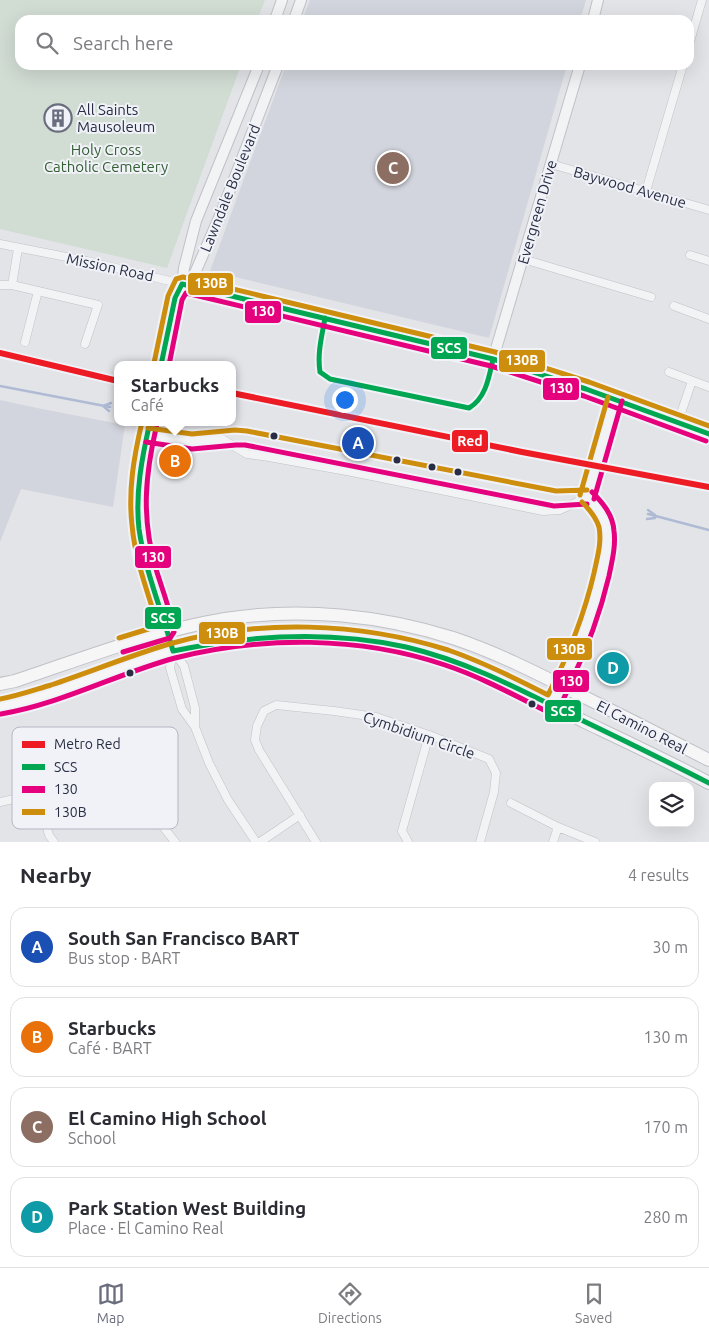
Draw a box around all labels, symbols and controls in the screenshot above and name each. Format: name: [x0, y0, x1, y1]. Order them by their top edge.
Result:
search box: [15, 15, 694, 70]
icon: search: [33, 29, 61, 57]
text: Search here: [73, 32, 173, 54]
place label: All Saints Mausoleum: [77, 101, 155, 135]
building icon: All Saints Mausoleum: [43, 103, 73, 133]
street label: Lawndale Boulevard: [197, 122, 263, 254]
park label: Holy Cross Catholic Cemetery: [44, 141, 168, 175]
pin: C: [377, 149, 409, 187]
street label: Evergreen Drive: [514, 158, 560, 266]
street label: Baywood Avenue: [572, 163, 688, 211]
street label: Mission Road: [65, 249, 155, 285]
line badge: 130B: [187, 272, 234, 296]
text: 130B: [195, 275, 227, 291]
line badge: 130: [244, 300, 282, 324]
text: 130: [251, 303, 275, 319]
line badge: SCS: [430, 336, 468, 360]
text: SCS: [436, 340, 462, 356]
line badge: 130B: [498, 349, 546, 373]
text: 130B: [506, 352, 538, 368]
popup: [114, 361, 236, 426]
text: Starbucks: [131, 374, 219, 396]
line badge: 130: [542, 377, 580, 401]
text: 130: [549, 380, 573, 396]
your location: [332, 387, 358, 413]
text: Café: [131, 396, 164, 414]
pin: A: [342, 424, 374, 462]
line badge: Red: [451, 429, 489, 453]
unlabelled marker: [269, 431, 279, 441]
text: Red: [457, 433, 483, 449]
pin: B: [159, 442, 191, 480]
unlabelled marker: [392, 455, 402, 465]
unlabelled marker: [427, 462, 437, 472]
unlabelled marker: [453, 467, 463, 477]
line badge: 130: [134, 545, 172, 569]
text: 130: [141, 549, 165, 565]
line badge: SCS: [144, 606, 182, 630]
text: SCS: [150, 610, 176, 626]
line badge: 130B: [198, 621, 246, 645]
text: 130B: [206, 625, 238, 641]
line badge: 130B: [546, 637, 593, 661]
text: 130B: [553, 641, 585, 657]
pin: D: [597, 649, 629, 687]
unlabelled marker: [125, 668, 135, 678]
line badge: 130: [552, 669, 590, 693]
text: 130: [559, 673, 583, 689]
street label: El Camino Real: [594, 697, 690, 757]
unlabelled marker: [527, 699, 537, 709]
line badge: SCS: [544, 699, 582, 723]
text: SCS: [550, 703, 576, 719]
street label: Cymbidium Circle: [361, 708, 477, 762]
legend: [12, 727, 178, 829]
text: Metro Red: [54, 736, 121, 752]
text: SCS: [54, 759, 77, 775]
text: 130: [54, 781, 78, 797]
map controls: [649, 782, 694, 827]
button: layers: [649, 782, 694, 827]
text: 130B: [54, 804, 87, 820]
text: Nearby: [20, 863, 91, 887]
text: 4 results: [628, 866, 689, 884]
text: South San Francisco BART: [68, 927, 299, 949]
text: A: [31, 938, 43, 956]
text: 30 m: [652, 938, 688, 956]
text: Bus stop · BART: [68, 949, 181, 967]
text: Starbucks: [68, 1017, 156, 1039]
text: B: [32, 1028, 42, 1046]
text: 130 m: [643, 1028, 688, 1046]
text: Café · BART: [68, 1039, 152, 1057]
text: El Camino High School: [68, 1107, 267, 1129]
text: C: [32, 1118, 42, 1136]
text: 170 m: [643, 1118, 688, 1136]
text: School: [68, 1129, 116, 1147]
text: Park Station West Building: [68, 1197, 306, 1219]
text: D: [31, 1208, 43, 1226]
text: 280 m: [643, 1208, 688, 1226]
text: Place · El Camino Real: [68, 1219, 223, 1237]
tab: Map: [97, 1280, 125, 1326]
tab: Directions: [318, 1280, 382, 1326]
tab: Saved: [575, 1280, 612, 1326]

